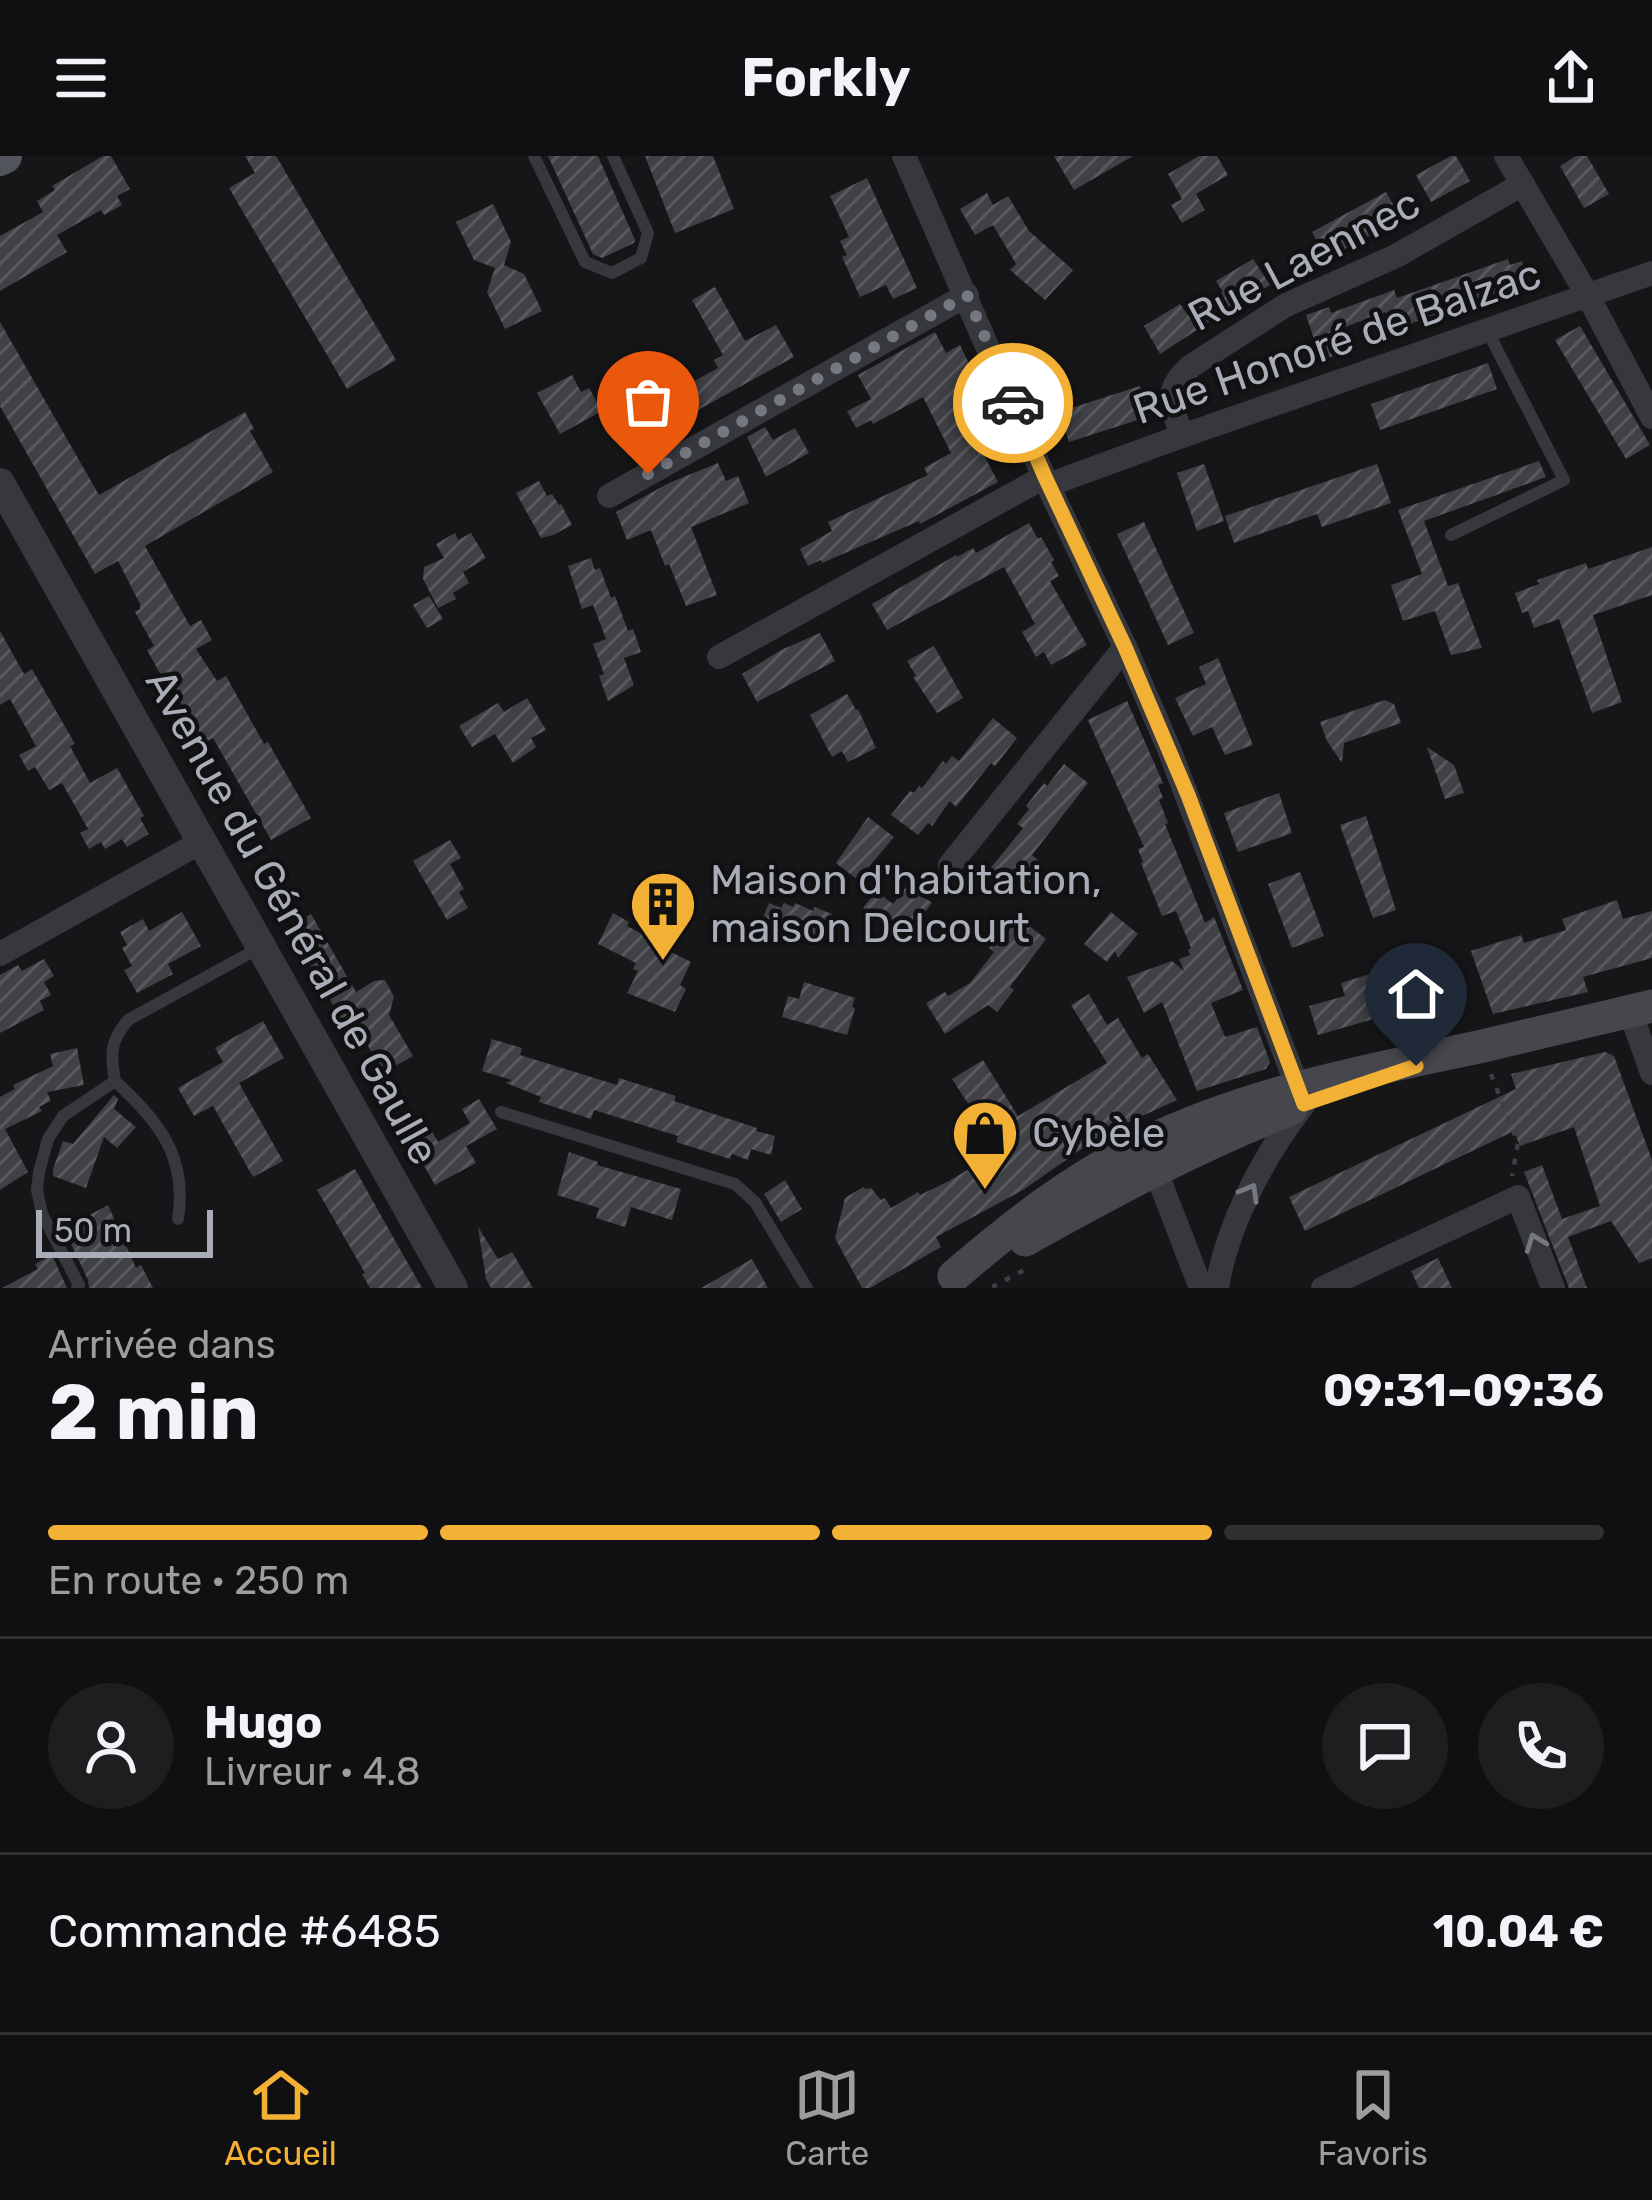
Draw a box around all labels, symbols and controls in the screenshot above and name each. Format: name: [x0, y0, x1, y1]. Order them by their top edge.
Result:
icon: menu: [48, 45, 114, 111]
icon: share: [1538, 45, 1604, 111]
text: Forkly: [741, 46, 911, 110]
street label: Rue Laennec: [1180, 178, 1428, 342]
street label: Rue Honoré de Balzac: [1127, 249, 1547, 435]
courier: [953, 343, 1073, 463]
pin: [597, 351, 699, 474]
icon: bag: [615, 369, 681, 435]
icon: car: [980, 370, 1046, 436]
street label: Avenue du Général de Gaulle: [135, 661, 449, 1173]
place label: Maison d'habitation, maison Delcourt: [710, 855, 1102, 953]
building icon: Maison d'habitation, maison Delcourt: [628, 869, 698, 963]
pin: [1365, 943, 1467, 1066]
icon: home: [1383, 961, 1449, 1027]
shop icon: Cybèle: [950, 1098, 1020, 1192]
place label: Cybèle: [1032, 1108, 1165, 1158]
one-way arrow: [1236, 1183, 1259, 1204]
scale bar: [36, 1204, 213, 1257]
text: 50 m: [54, 1211, 132, 1250]
one-way arrow: [1525, 1233, 1550, 1254]
text: Arrivée dans: [48, 1322, 276, 1368]
text: 09:31–09:36: [1323, 1364, 1604, 1417]
text: 2 min: [48, 1366, 259, 1459]
text: En route · 250 m: [48, 1558, 349, 1604]
button: person: [48, 1683, 174, 1809]
button: chat: [1322, 1683, 1448, 1809]
button: phone: [1478, 1683, 1604, 1809]
text: Hugo: [204, 1696, 322, 1749]
text: Livreur · 4.8: [204, 1749, 421, 1795]
text: Commande #6485: [48, 1905, 441, 1958]
text: 10.04 €: [1433, 1905, 1604, 1958]
tab: Accueil: [224, 2062, 337, 2173]
tab: Carte: [785, 2062, 869, 2173]
tab: Favoris: [1318, 2062, 1428, 2173]

